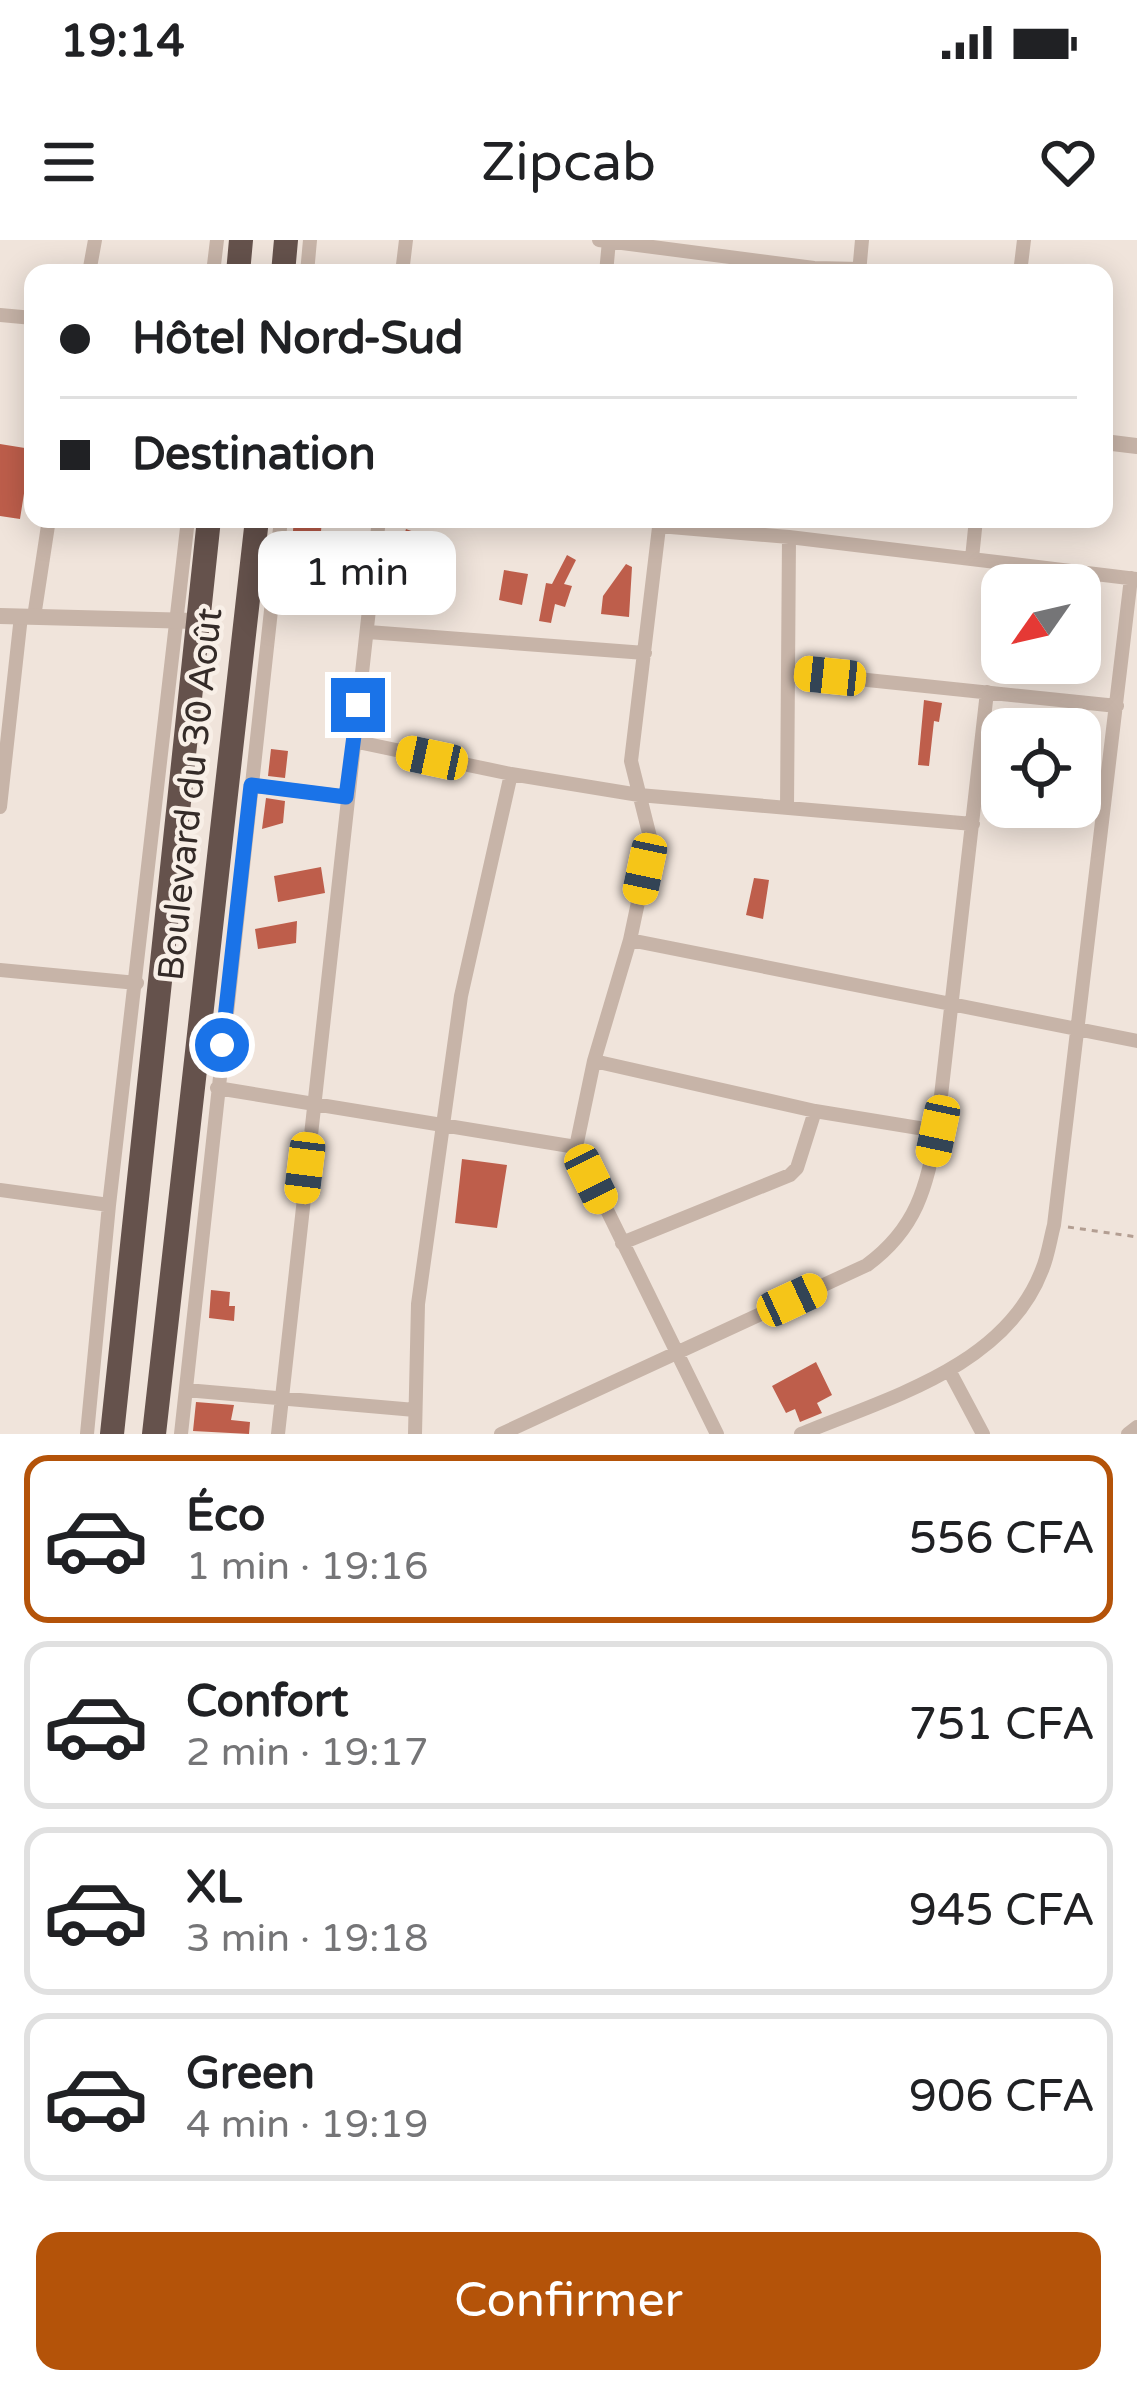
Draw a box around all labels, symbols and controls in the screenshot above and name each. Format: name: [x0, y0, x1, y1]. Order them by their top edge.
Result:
text: 19:14: [60, 15, 185, 69]
icon: menu: [36, 129, 102, 195]
icon: heart: [1035, 129, 1101, 195]
text: Zipcab: [481, 130, 656, 195]
text: Hôtel Nord-Sud: [132, 312, 464, 366]
text: Destination: [132, 428, 376, 482]
callout: 1 min: [259, 531, 457, 615]
text: 1 min: [305, 549, 409, 596]
north arrow: [981, 564, 1101, 684]
map controls: [981, 564, 1101, 828]
street label: Boulevard du 30 Août: [150, 606, 231, 983]
car: [792, 654, 868, 698]
route end: [331, 678, 385, 732]
button: locate: [981, 708, 1101, 828]
car: [393, 733, 471, 783]
car: [620, 830, 670, 908]
route start: [195, 1018, 249, 1072]
car: [913, 1092, 963, 1170]
car: [283, 1130, 327, 1206]
car: [559, 1139, 623, 1219]
car: [752, 1268, 832, 1332]
icon: car: [42, 1485, 150, 1593]
text: Éco: [186, 1489, 265, 1543]
text: 556 CFA: [909, 1512, 1095, 1566]
text: 1 min · 19:16: [186, 1543, 428, 1590]
icon: car: [42, 1671, 150, 1779]
text: Confort: [186, 1675, 348, 1729]
text: 751 CFA: [909, 1698, 1095, 1752]
text: 2 min · 19:17: [186, 1729, 428, 1776]
icon: car: [42, 1857, 150, 1965]
text: XL: [186, 1861, 242, 1915]
text: 945 CFA: [909, 1884, 1095, 1938]
text: 3 min · 19:18: [186, 1915, 428, 1962]
icon: car: [42, 2043, 150, 2151]
text: Green: [186, 2047, 315, 2101]
text: 906 CFA: [909, 2070, 1095, 2124]
text: 4 min · 19:19: [186, 2101, 428, 2148]
button: Confirmer: [36, 2232, 1101, 2370]

